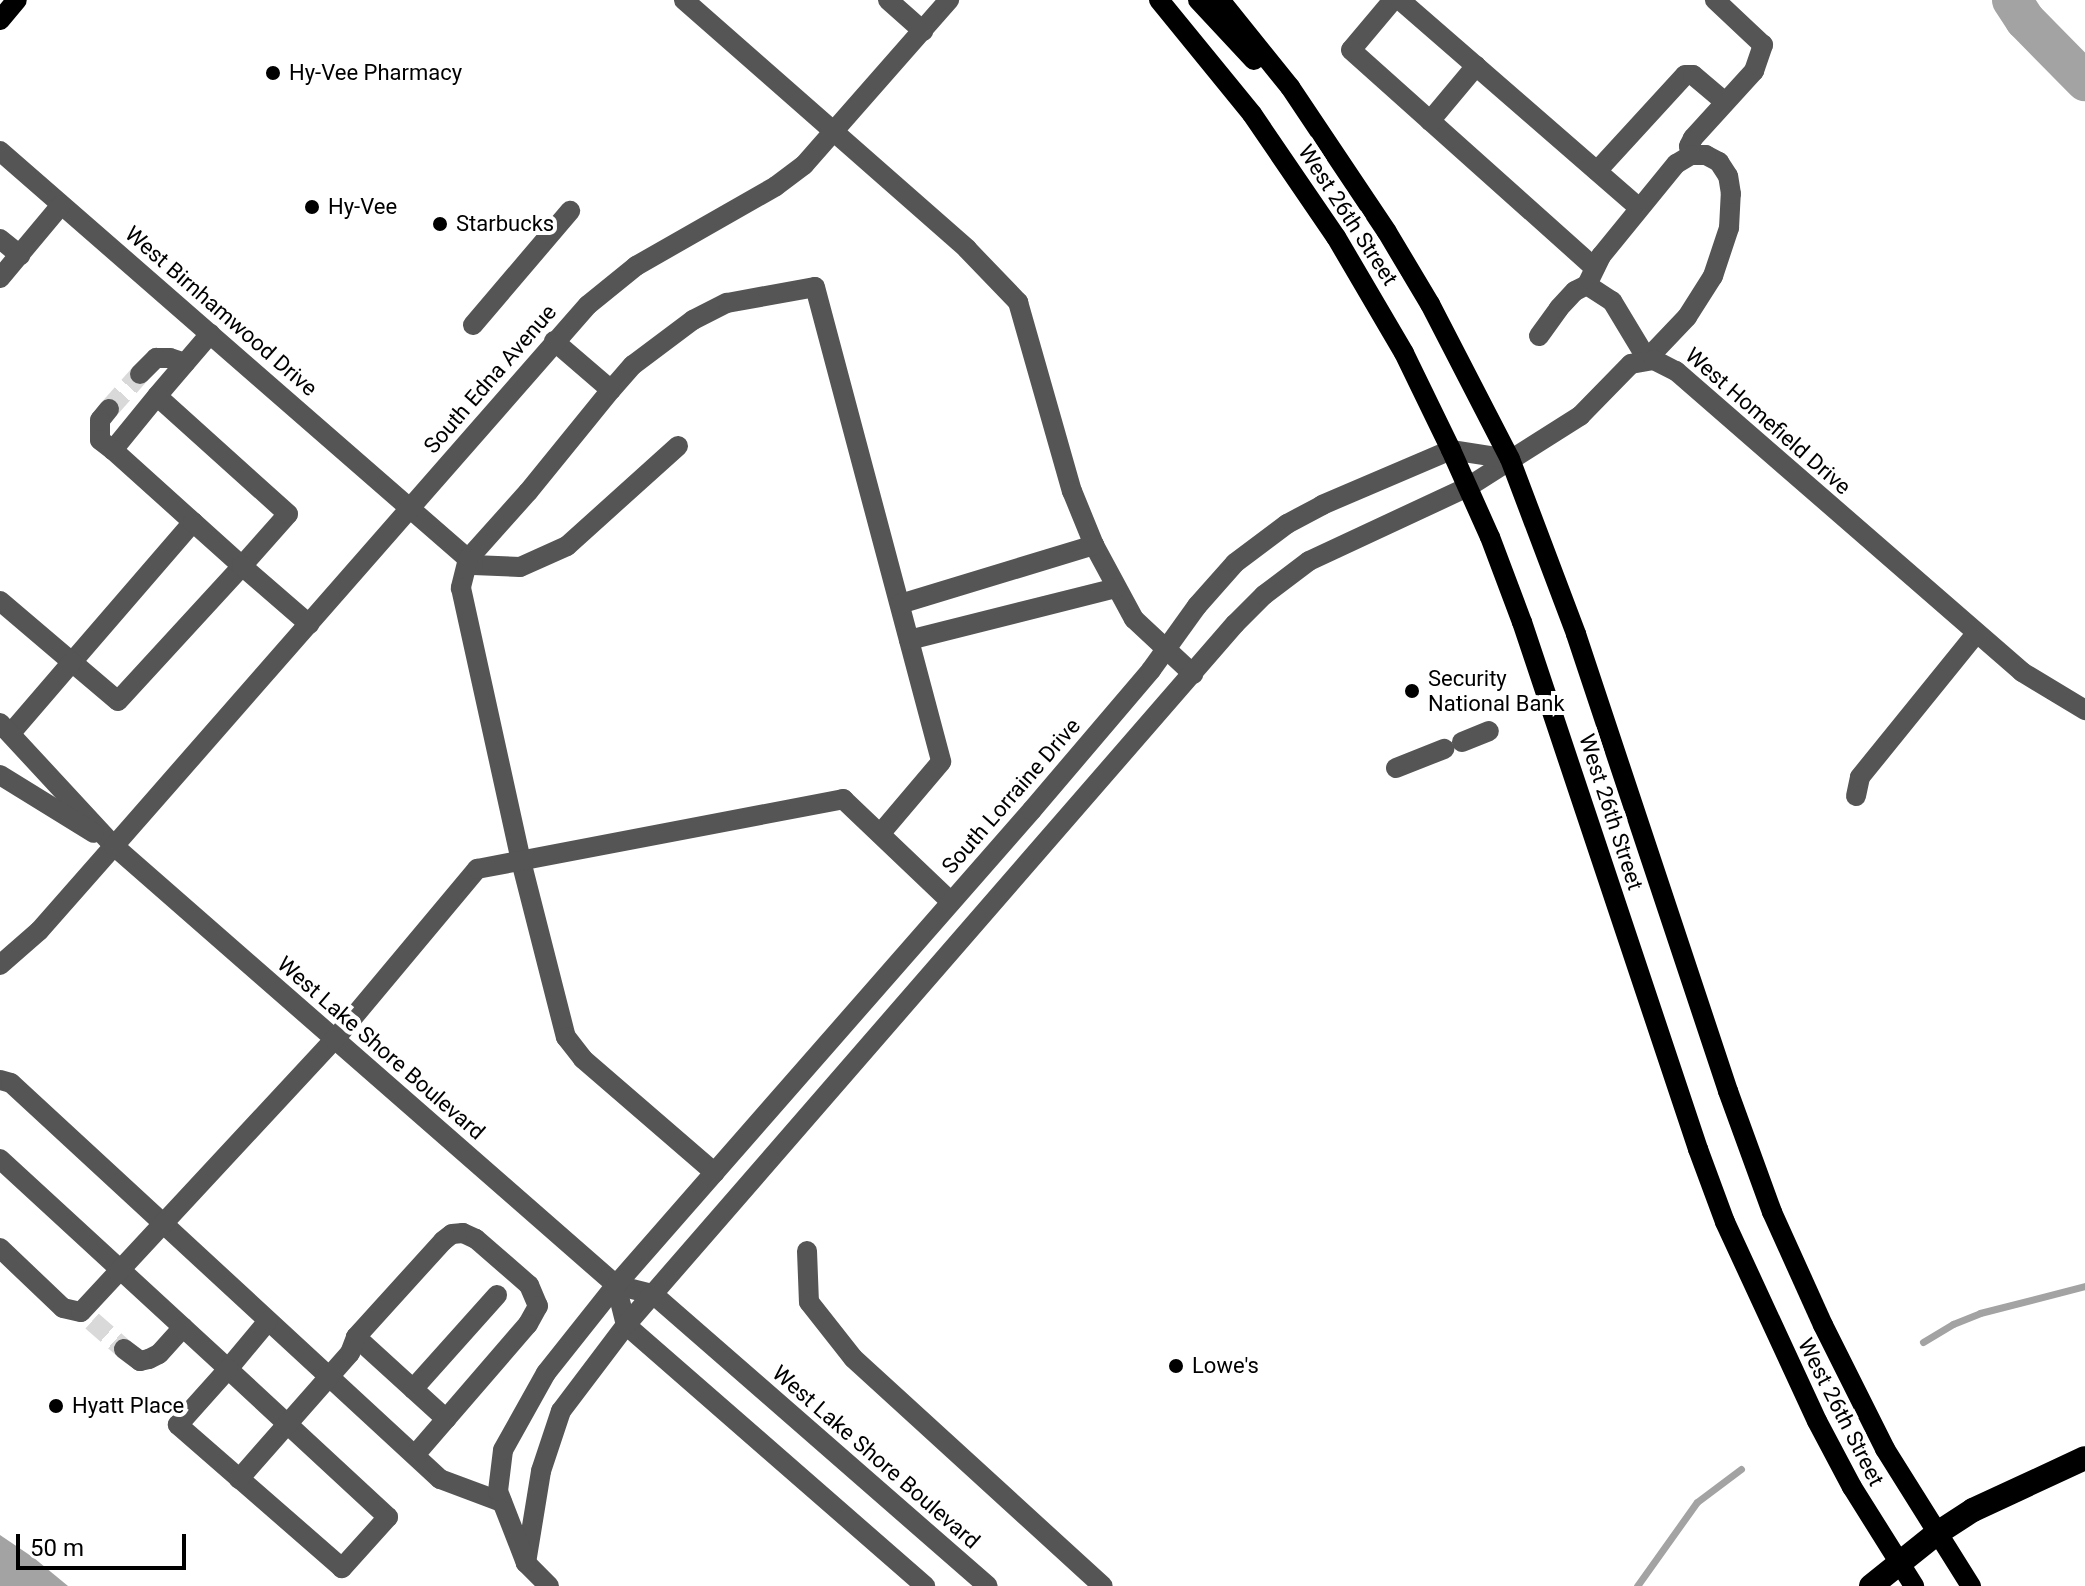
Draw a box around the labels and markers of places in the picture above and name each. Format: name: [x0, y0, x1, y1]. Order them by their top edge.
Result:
place label: Hy-Vee Pharmacy: [289, 60, 462, 86]
marker: Hy-Vee Pharmacy: [264, 64, 282, 82]
place label: Hy-Vee: [328, 194, 397, 220]
marker: Hy-Vee: [303, 198, 321, 216]
place label: Starbucks: [456, 211, 554, 237]
marker: Starbucks: [431, 215, 449, 233]
place label: Security National Bank: [1428, 665, 1565, 716]
marker: Security National Bank: [1403, 682, 1421, 700]
place label: Lowe's: [1192, 1353, 1259, 1379]
marker: Lowe's: [1167, 1357, 1185, 1375]
place label: Hyatt Place: [72, 1393, 184, 1419]
marker: Hyatt Place: [47, 1397, 65, 1415]

